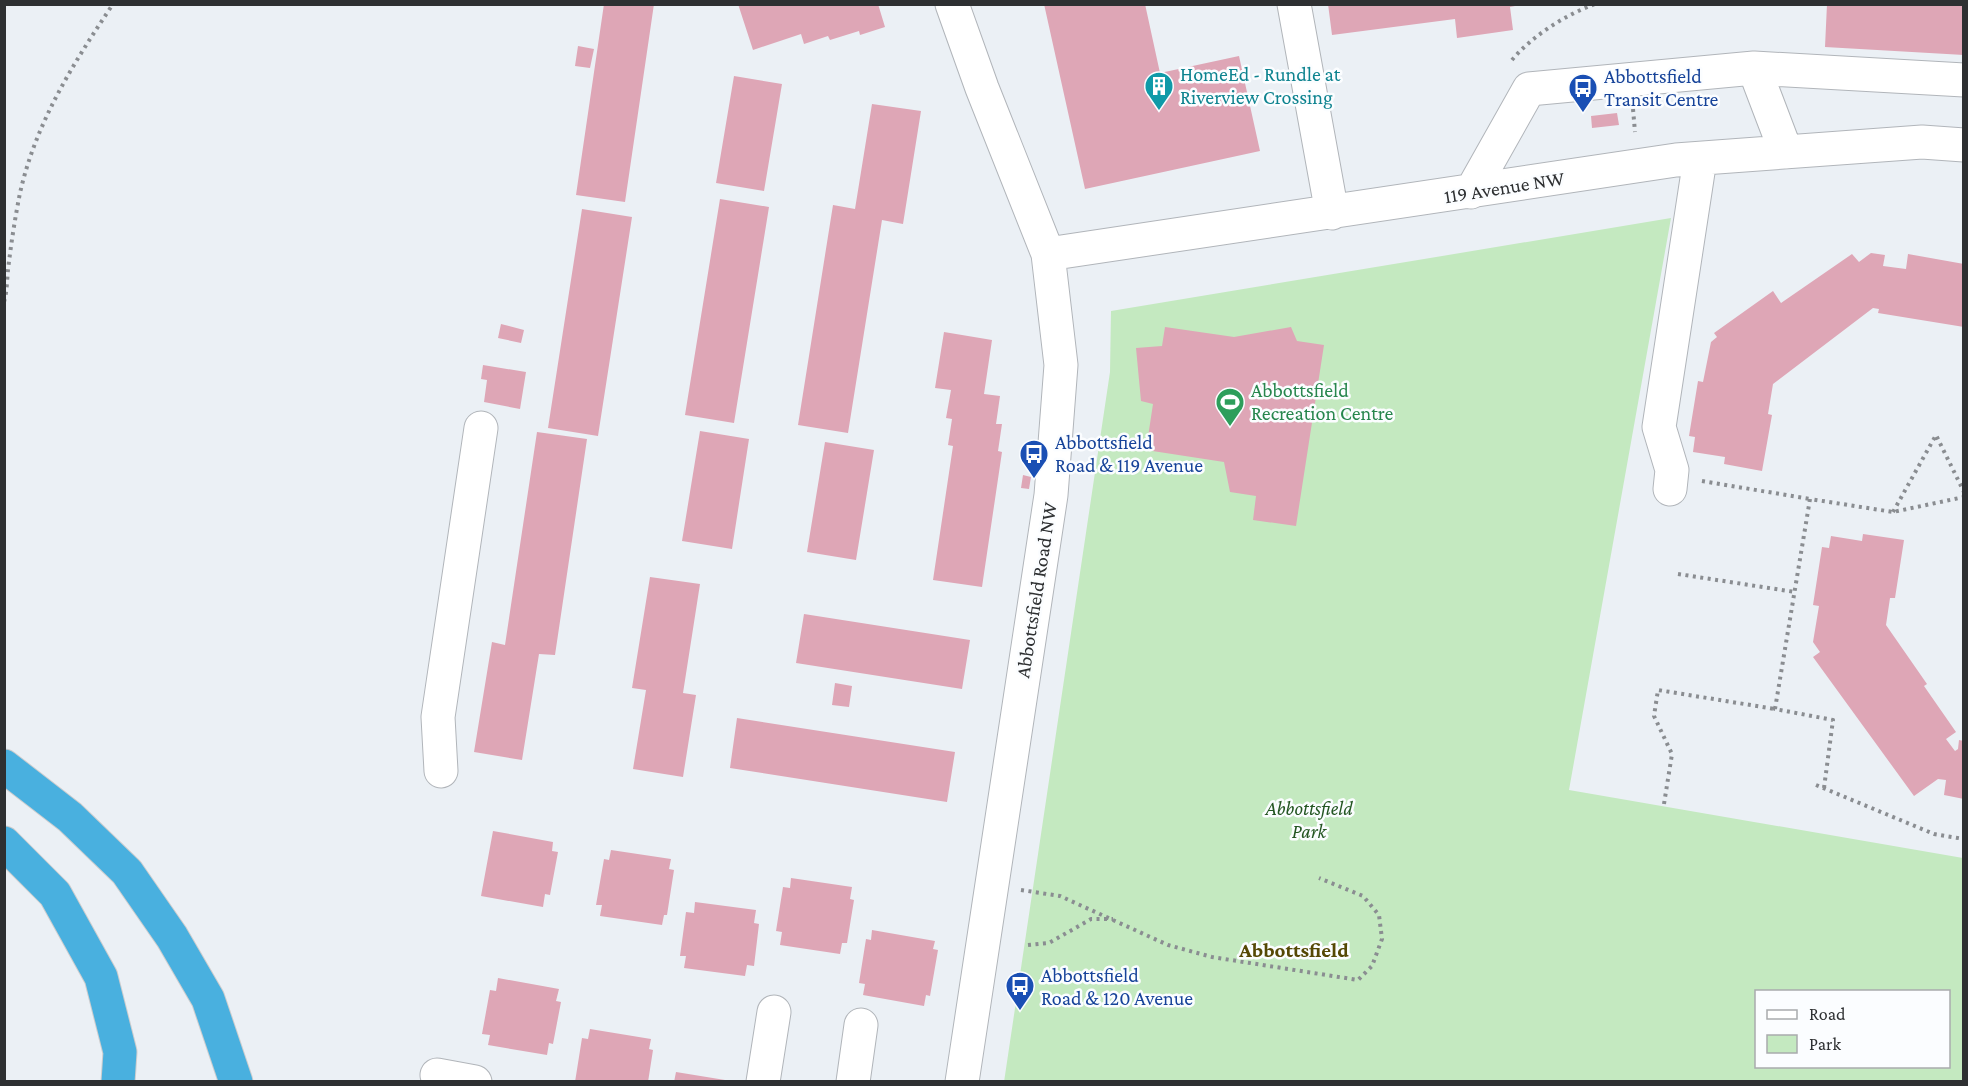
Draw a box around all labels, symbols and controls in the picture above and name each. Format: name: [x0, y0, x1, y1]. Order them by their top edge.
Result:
place label: HomeEd - Rundle at Riverview Crossing: [1180, 63, 1341, 109]
place label: Abbottsfield Transit Centre: [1604, 65, 1719, 110]
building icon: HomeEd - Rundle at Riverview Crossing: [1143, 70, 1175, 112]
bus stop icon: Abbottsfield Transit Centre: [1567, 72, 1599, 114]
street label: 119 Avenue NW: [1442, 167, 1566, 207]
place label: Abbottsfield Recreation Centre: [1251, 379, 1393, 424]
sports icon: Abbottsfield Recreation Centre: [1214, 386, 1246, 428]
place label: Abbottsfield Road & 119 Avenue: [1055, 431, 1203, 476]
bus stop icon: Abbottsfield Road & 119 Avenue: [1018, 438, 1050, 480]
street label: Abbottsfield Road NW: [1011, 500, 1061, 679]
park label: Abbottsfield Park: [1264, 797, 1353, 842]
district label: Abbottsfield: [1238, 938, 1349, 962]
place label: Abbottsfield Road & 120 Avenue: [1041, 964, 1193, 1009]
bus stop icon: Abbottsfield Road & 120 Avenue: [1004, 970, 1036, 1012]
legend: [1755, 990, 1950, 1068]
text: Road: [1809, 1004, 1846, 1024]
text: Park: [1809, 1034, 1841, 1054]

